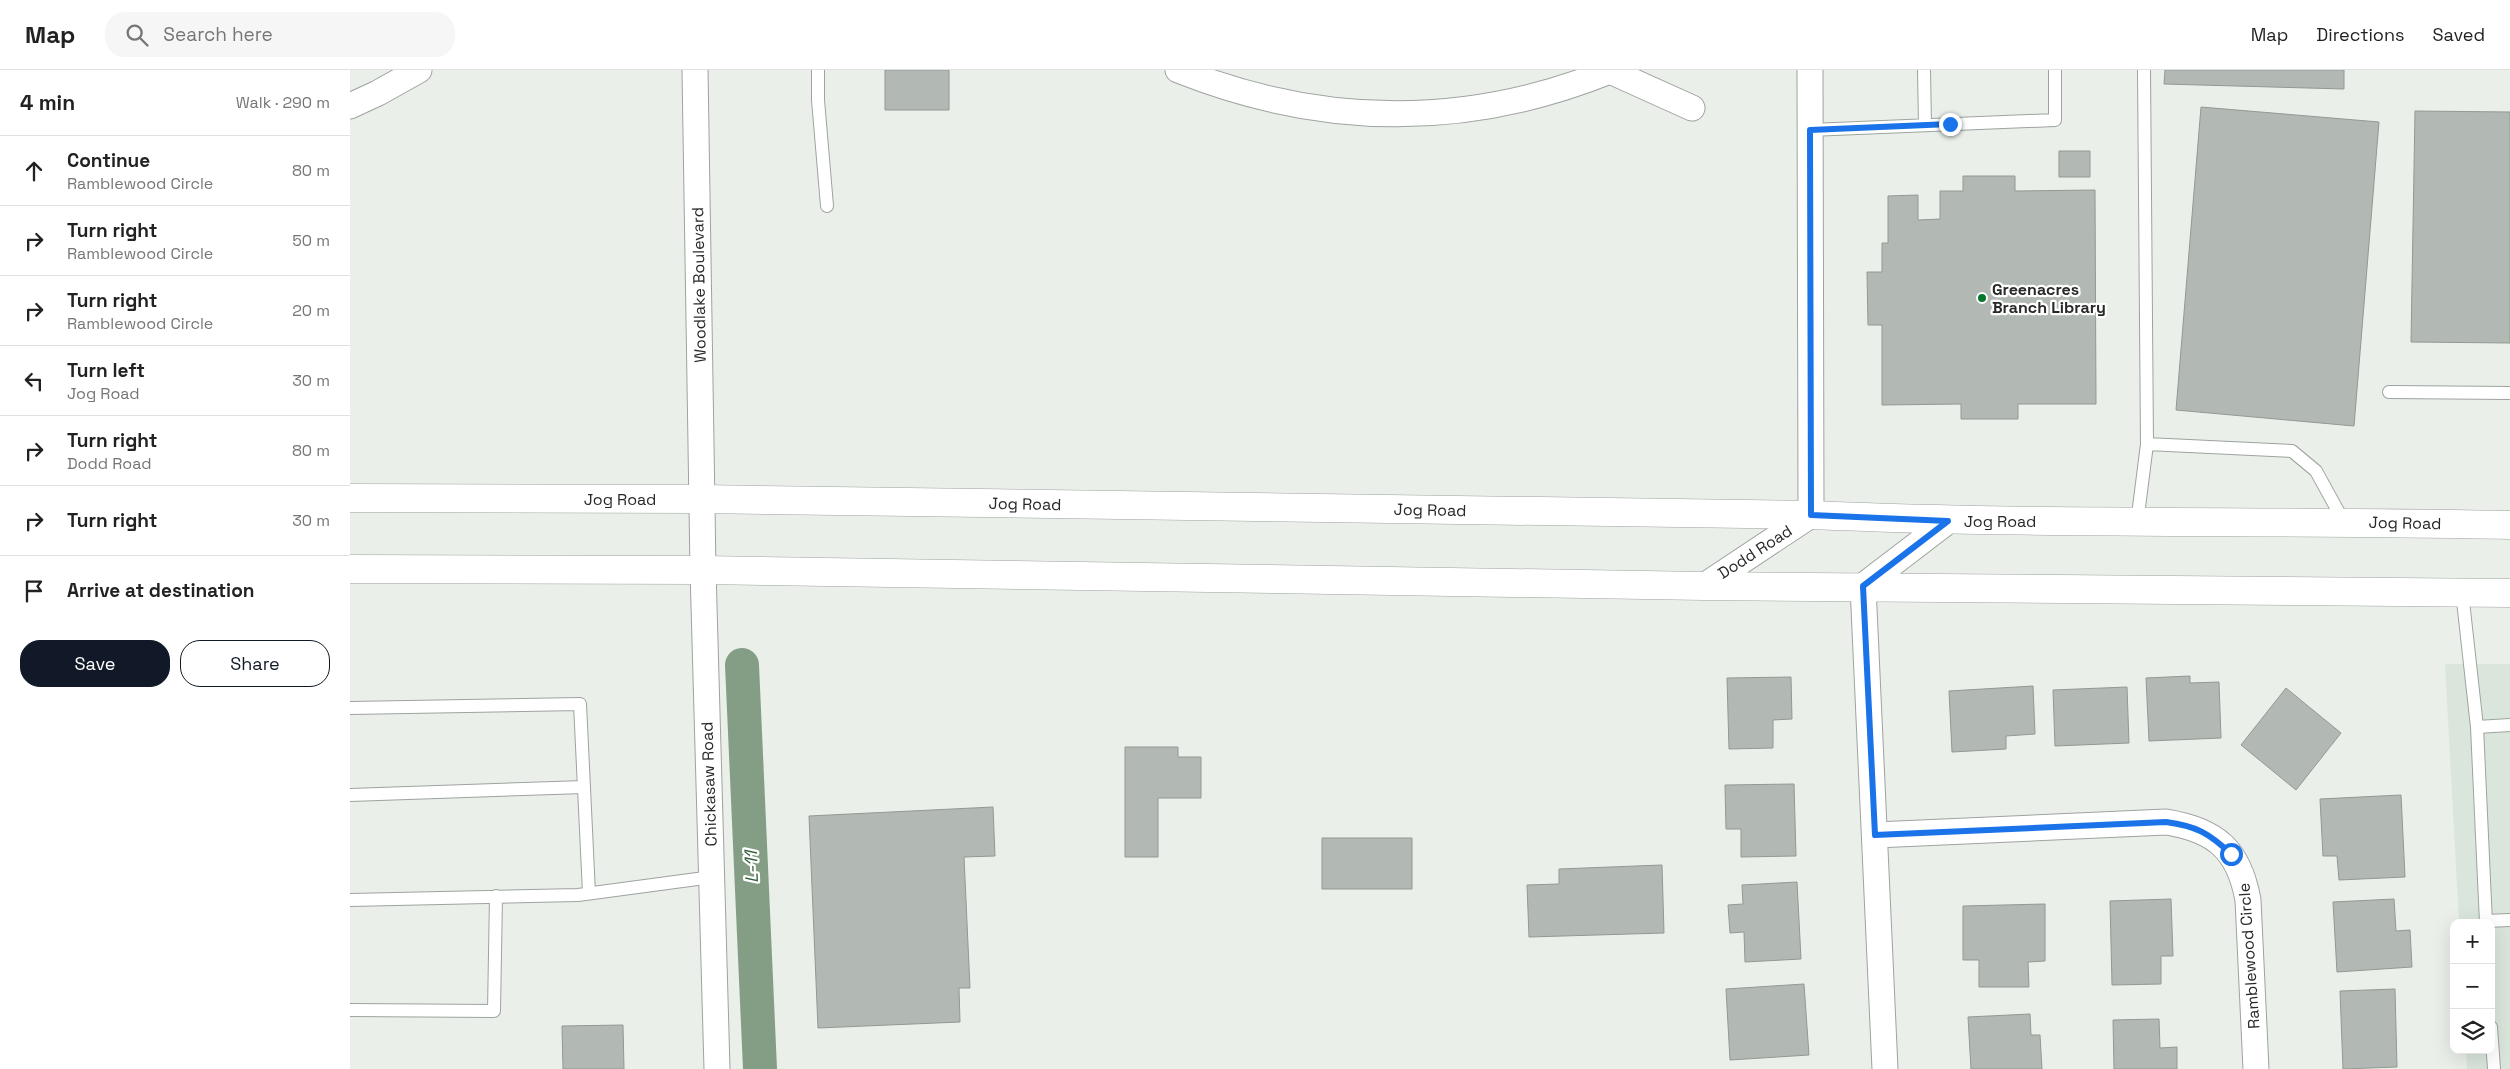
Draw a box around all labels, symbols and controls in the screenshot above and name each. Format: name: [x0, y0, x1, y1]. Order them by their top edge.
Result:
search box: [105, 12, 455, 57]
text: Map: [25, 19, 75, 50]
icon: search: [123, 21, 151, 49]
text: Search here: [163, 22, 273, 47]
text: Map: [2251, 23, 2288, 46]
text: Directions: [2316, 23, 2405, 46]
text: Saved: [2433, 23, 2485, 46]
text: 4 min: [20, 89, 75, 116]
text: Walk · 290 m: [236, 92, 330, 113]
route end: [1939, 113, 1962, 136]
text: Continue: [67, 148, 150, 173]
icon: ahead: [20, 157, 48, 185]
text: 80 m: [292, 160, 330, 181]
text: Ramblewood Circle: [67, 173, 213, 194]
street label: Woodlake Boulevard: [687, 207, 711, 363]
text: Turn right: [67, 218, 157, 243]
icon: right: [20, 227, 48, 255]
text: 50 m: [292, 230, 330, 251]
text: Ramblewood Circle: [67, 243, 213, 264]
place label: Greenacres Branch Library: [1992, 279, 2106, 318]
text: Turn right: [67, 288, 157, 313]
marker: Greenacres Branch Library: [1976, 292, 1988, 304]
icon: right: [20, 297, 48, 325]
text: 20 m: [292, 300, 330, 321]
text: Ramblewood Circle: [67, 313, 213, 334]
text: Turn left: [67, 358, 145, 383]
icon: left: [20, 367, 48, 395]
text: 30 m: [292, 370, 330, 391]
text: Jog Road: [67, 383, 140, 404]
text: Turn right: [67, 428, 157, 453]
icon: right: [20, 437, 48, 465]
text: 80 m: [292, 440, 330, 461]
text: Dodd Road: [67, 453, 152, 474]
street label: Jog Road: [584, 489, 656, 510]
street label: Jog Road: [989, 493, 1061, 515]
street label: Jog Road: [1394, 499, 1466, 521]
icon: right: [20, 507, 48, 535]
text: Turn right: [67, 508, 157, 533]
text: 30 m: [292, 510, 330, 531]
street label: Jog Road: [1964, 511, 2036, 532]
street label: Jog Road: [2369, 512, 2441, 534]
street label: Dodd Road: [1714, 520, 1796, 584]
icon: arrive: [20, 577, 48, 605]
text: Arrive at destination: [67, 578, 255, 603]
button: Save: [20, 640, 170, 687]
button: Share: [180, 640, 330, 687]
street label: Chickasaw Road: [696, 721, 722, 847]
route start: [2220, 843, 2243, 866]
water label: L-11: [739, 848, 763, 884]
street label: Ramblewood Circle: [2233, 882, 2265, 1030]
map controls: [2450, 919, 2495, 1054]
button: +: [2450, 919, 2495, 964]
button: −: [2450, 964, 2495, 1009]
button: layers: [2450, 1009, 2495, 1054]

